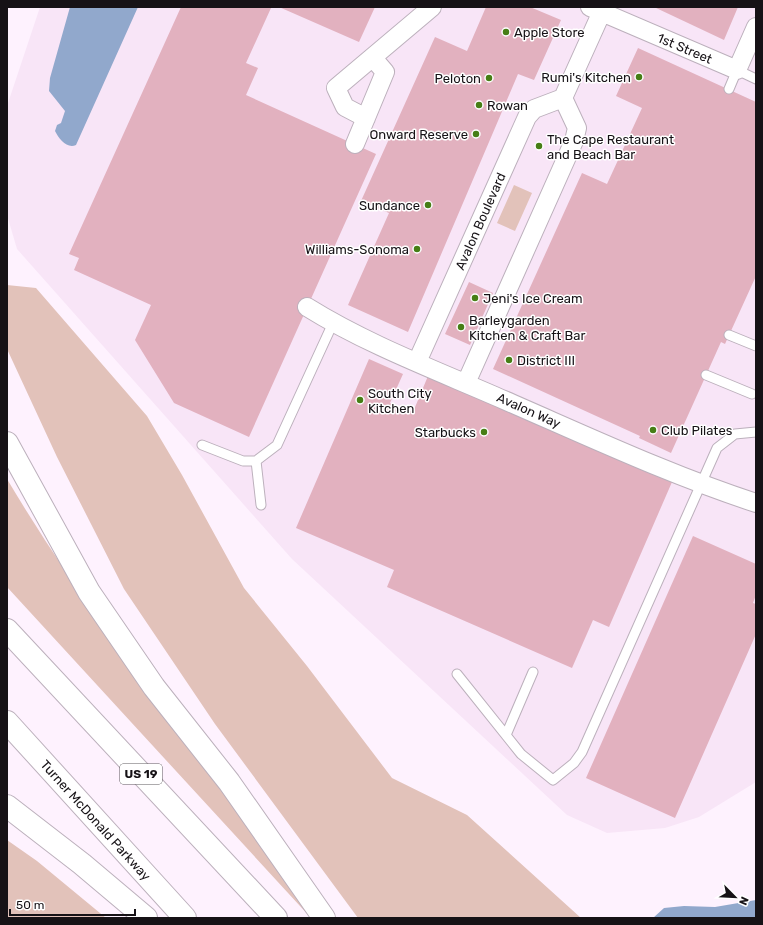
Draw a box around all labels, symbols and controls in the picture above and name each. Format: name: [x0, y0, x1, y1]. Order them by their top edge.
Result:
place label: Apple Store: [514, 25, 585, 40]
marker: Apple Store: [501, 27, 511, 37]
street label: 1st Street: [655, 30, 714, 67]
place label: Rumi's Kitchen: [541, 70, 631, 85]
place label: Peloton: [434, 71, 481, 86]
marker: Rumi's Kitchen: [634, 72, 644, 82]
marker: Peloton: [484, 73, 494, 83]
place label: Rowan: [487, 98, 528, 113]
marker: Rowan: [474, 100, 484, 110]
place label: Onward Reserve: [369, 127, 468, 142]
marker: Onward Reserve: [471, 129, 481, 139]
place label: The Cape Restaurant and Beach Bar: [547, 132, 674, 162]
marker: The Cape Restaurant and Beach Bar: [534, 141, 544, 151]
street label: Avalon Boulevard: [452, 170, 509, 272]
place label: Sundance: [359, 198, 420, 213]
marker: Sundance: [423, 200, 433, 210]
place label: Williams-Sonoma: [305, 242, 409, 257]
marker: Williams-Sonoma: [412, 244, 422, 254]
place label: Jeni's Ice Cream: [483, 291, 583, 306]
marker: Jeni's Ice Cream: [470, 293, 480, 303]
place label: Barleygarden Kitchen & Craft Bar: [469, 313, 585, 343]
marker: Barleygarden Kitchen & Craft Bar: [456, 322, 466, 332]
place label: District III: [517, 353, 575, 368]
marker: District III: [504, 355, 514, 365]
place label: South City Kitchen: [368, 386, 432, 416]
street label: Avalon Way: [495, 390, 563, 431]
marker: South City Kitchen: [355, 395, 365, 405]
place label: Club Pilates: [661, 423, 733, 438]
place label: Starbucks: [415, 425, 476, 440]
marker: Club Pilates: [648, 425, 658, 435]
marker: Starbucks: [479, 427, 489, 437]
street label: Turner McDonald Parkway: [38, 757, 154, 884]
road number: US 19: [120, 764, 162, 784]
north arrow: [715, 877, 755, 917]
scale bar: [10, 891, 135, 917]
text: N: [736, 895, 751, 907]
text: 50 m: [16, 898, 44, 912]

